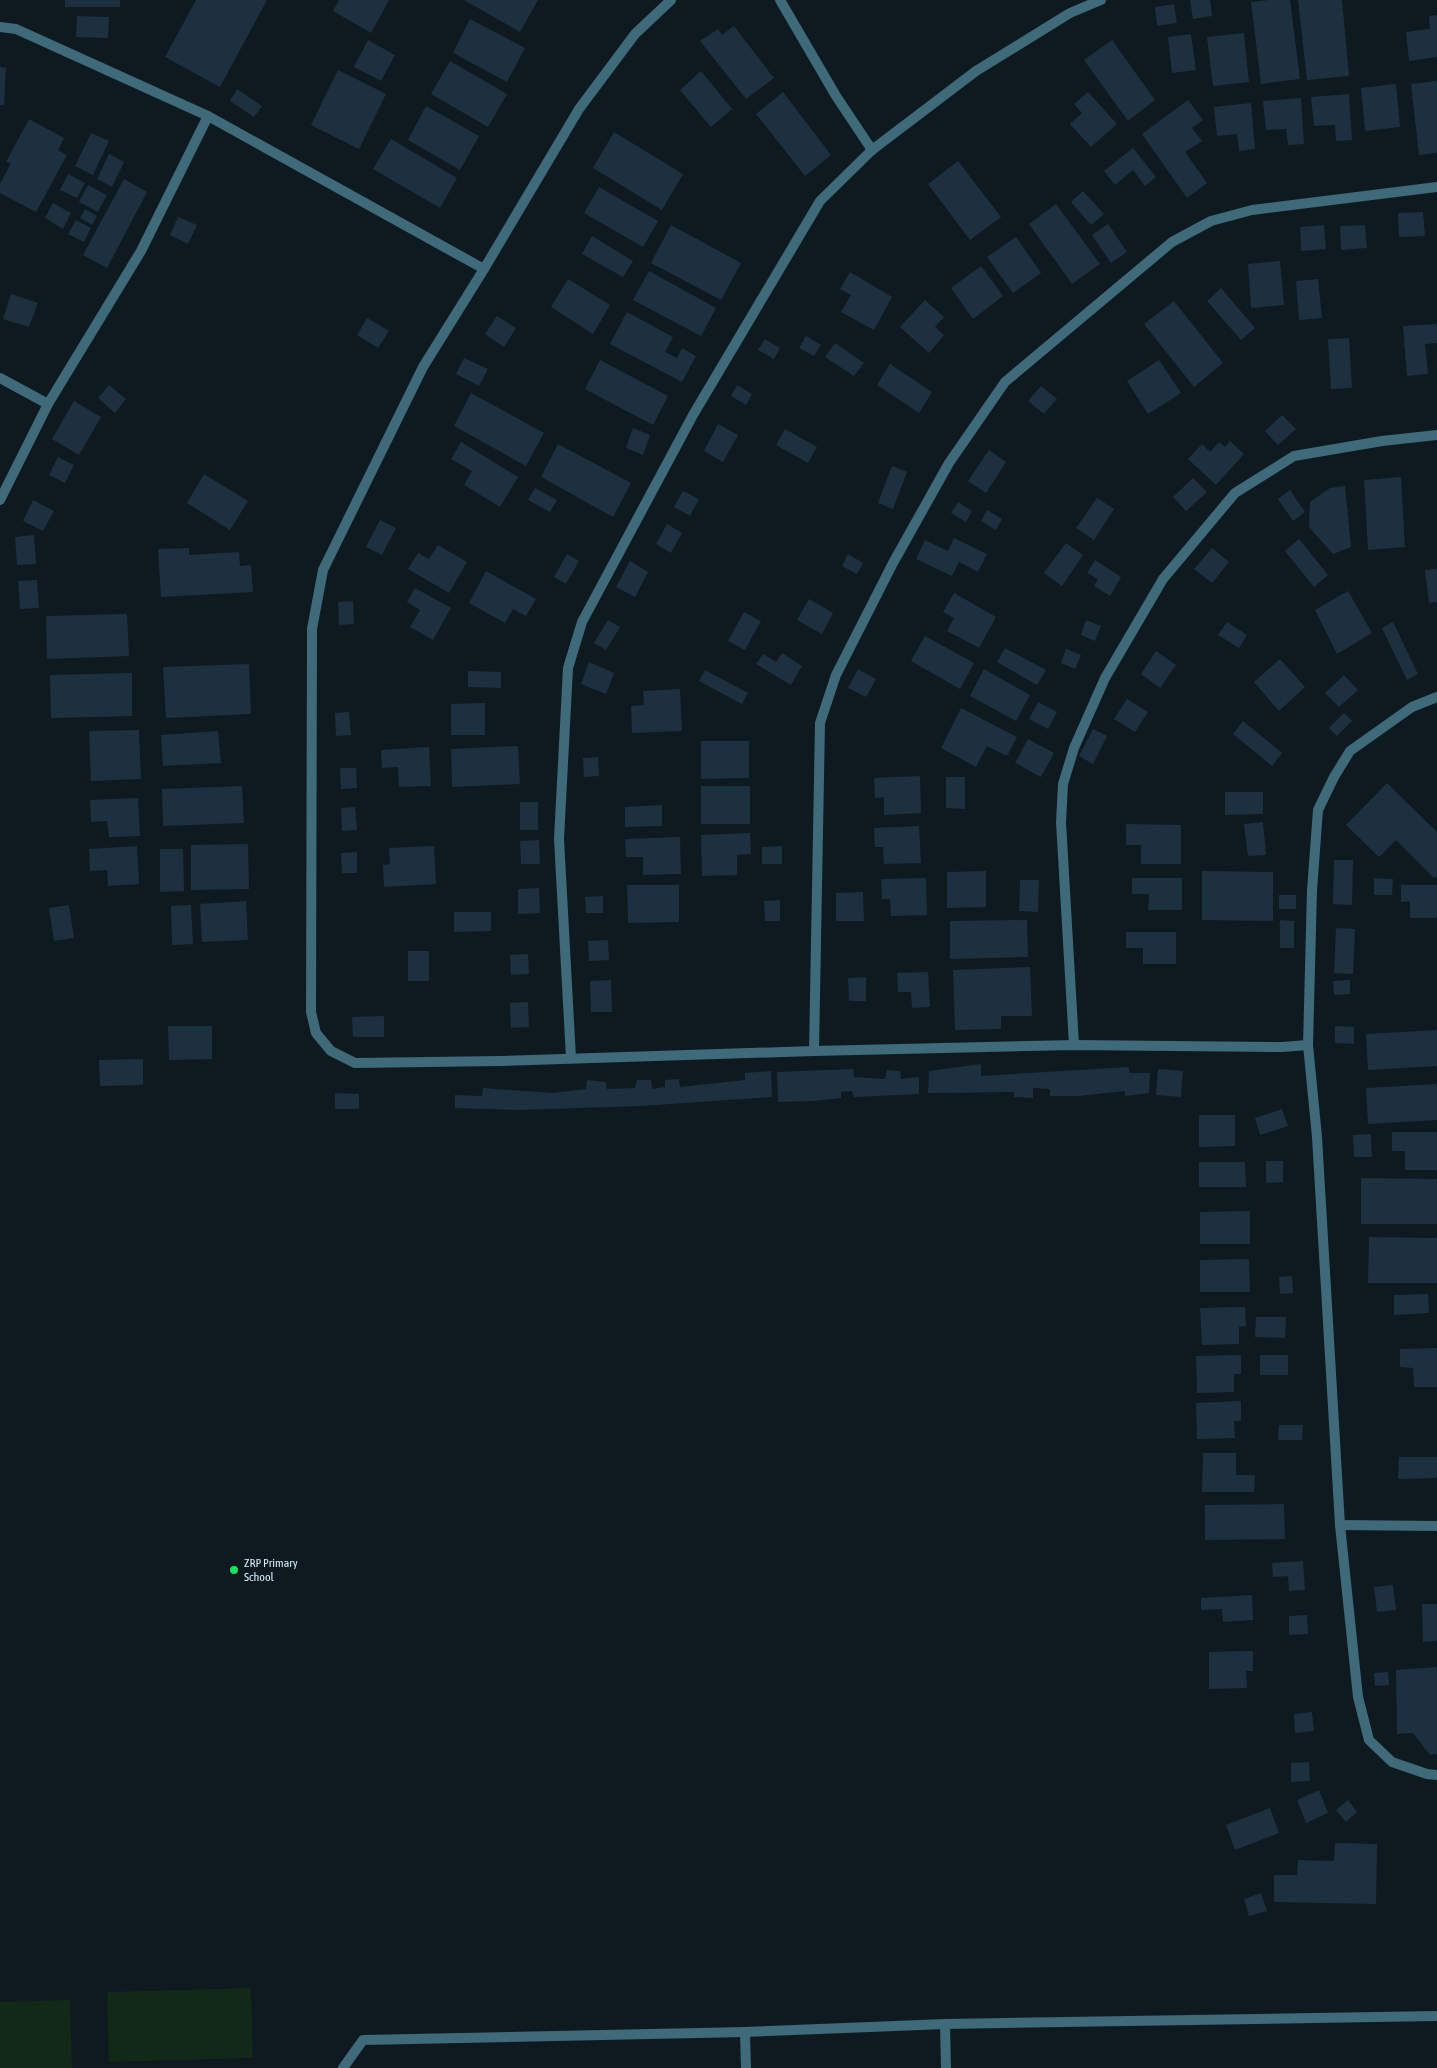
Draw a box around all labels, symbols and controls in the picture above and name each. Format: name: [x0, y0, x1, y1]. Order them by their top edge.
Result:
place label: ZRP Primary School: [244, 1556, 298, 1584]
marker: ZRP Primary School: [228, 1564, 240, 1576]

